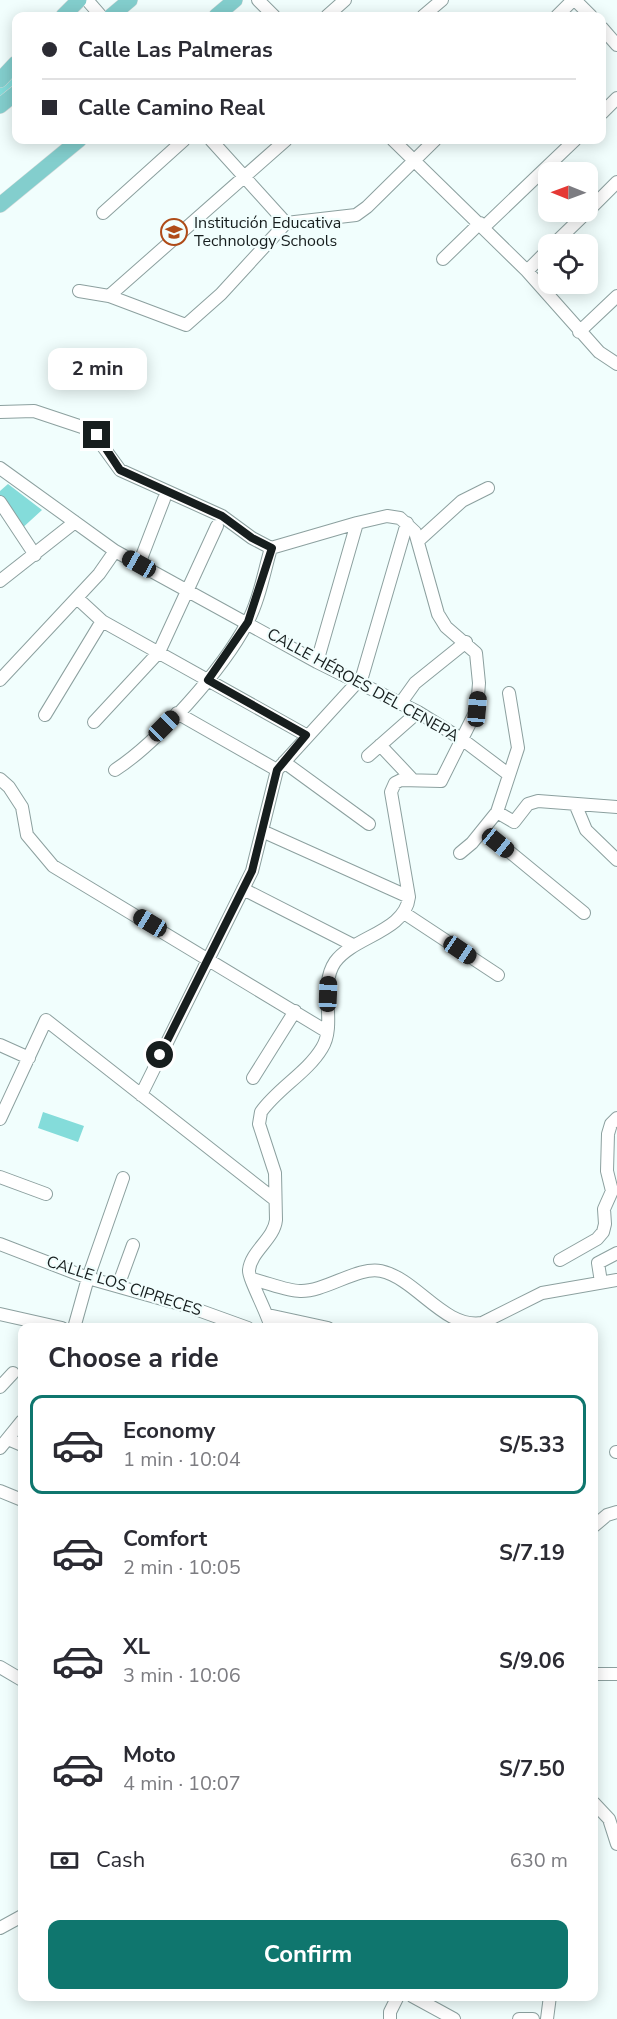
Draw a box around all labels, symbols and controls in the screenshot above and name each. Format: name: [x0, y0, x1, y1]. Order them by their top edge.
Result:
text: Calle Las Palmeras: [78, 35, 273, 65]
text: Calle Camino Real: [78, 93, 265, 123]
north arrow: [538, 162, 598, 222]
map controls: [538, 162, 598, 294]
place label: Institución Educativa Technology Schools: [194, 212, 341, 252]
school or university icon: Institución Educativa Technology Schools: [159, 217, 189, 247]
button: locate: [538, 234, 598, 294]
callout: 2 min: [48, 348, 146, 390]
text: 2 min: [72, 355, 123, 382]
route end: [83, 421, 110, 448]
car: [119, 547, 159, 581]
street label: CALLE HÉROES DEL CENEPA: [263, 623, 463, 747]
car: [466, 690, 488, 728]
car: [145, 707, 183, 745]
car: [478, 825, 518, 861]
car: [130, 906, 170, 940]
car: [440, 932, 480, 968]
car: [318, 976, 338, 1012]
route start: [146, 1041, 173, 1068]
street label: CALLE LOS CIPRECES: [44, 1251, 205, 1322]
text: Choose a ride: [48, 1340, 219, 1377]
text: Economy: [123, 1416, 215, 1446]
icon: car: [51, 1418, 105, 1472]
text: S/5.33: [499, 1430, 565, 1460]
text: 1 min · 10:04: [123, 1446, 241, 1473]
text: Comfort: [123, 1524, 207, 1554]
icon: car: [51, 1526, 105, 1580]
text: S/7.19: [499, 1538, 565, 1568]
text: 2 min · 10:05: [123, 1554, 241, 1581]
text: XL: [123, 1632, 150, 1662]
icon: car: [51, 1634, 105, 1688]
text: S/9.06: [499, 1646, 565, 1676]
text: 3 min · 10:06: [123, 1662, 241, 1689]
text: Moto: [123, 1740, 176, 1770]
icon: car: [51, 1742, 105, 1796]
text: S/7.50: [499, 1754, 565, 1784]
text: 4 min · 10:07: [123, 1770, 241, 1797]
icon: cash: [48, 1844, 81, 1877]
text: Cash: [96, 1845, 145, 1875]
text: 630 m: [510, 1847, 568, 1874]
button: Confirm: [48, 1920, 568, 1989]

